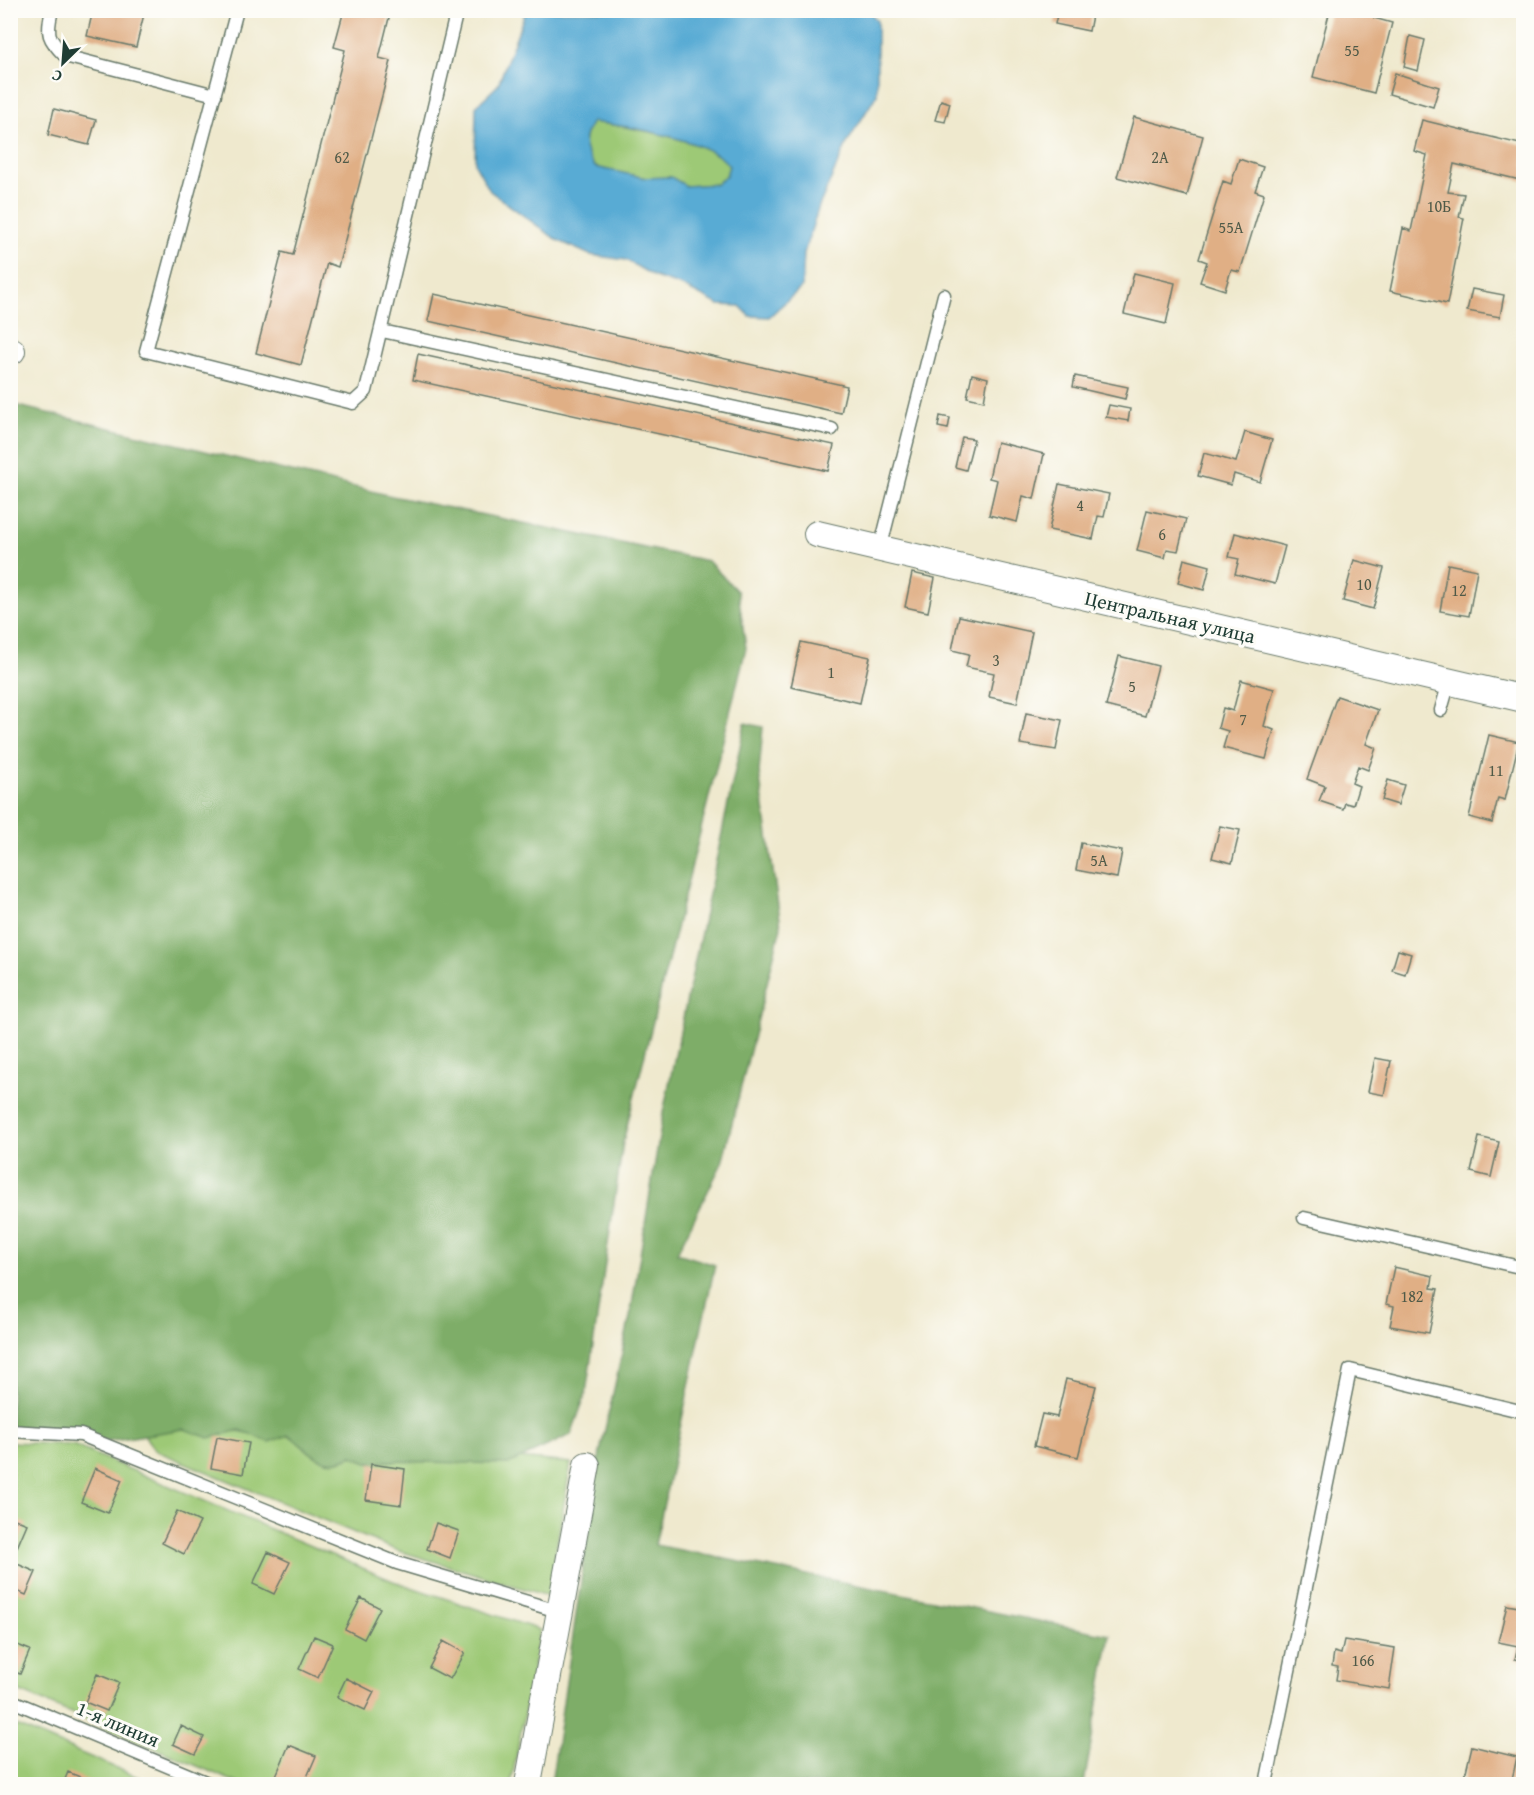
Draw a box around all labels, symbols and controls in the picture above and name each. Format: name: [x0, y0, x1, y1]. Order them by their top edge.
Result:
north arrow: [33, 33, 93, 93]
house number: 55: [1344, 38, 1360, 62]
text: С: [47, 64, 66, 89]
house number: 62: [334, 145, 350, 169]
house number: 2А: [1151, 145, 1169, 169]
house number: 10Б: [1427, 194, 1451, 218]
house number: 55А: [1218, 215, 1244, 239]
house number: 4: [1076, 493, 1084, 517]
house number: 6: [1158, 522, 1166, 546]
house number: 10: [1356, 572, 1372, 596]
house number: 12: [1451, 578, 1467, 602]
street label: Центральная улица: [1082, 583, 1259, 650]
house number: 3: [992, 648, 1000, 672]
house number: 1: [827, 660, 835, 684]
house number: 5: [1128, 674, 1136, 698]
house number: 7: [1239, 707, 1247, 731]
house number: 11: [1488, 758, 1504, 782]
house number: 5А: [1090, 848, 1108, 872]
house number: 182: [1400, 1284, 1424, 1308]
house number: 166: [1351, 1648, 1375, 1672]
street label: 1-я линия: [72, 1693, 164, 1754]

